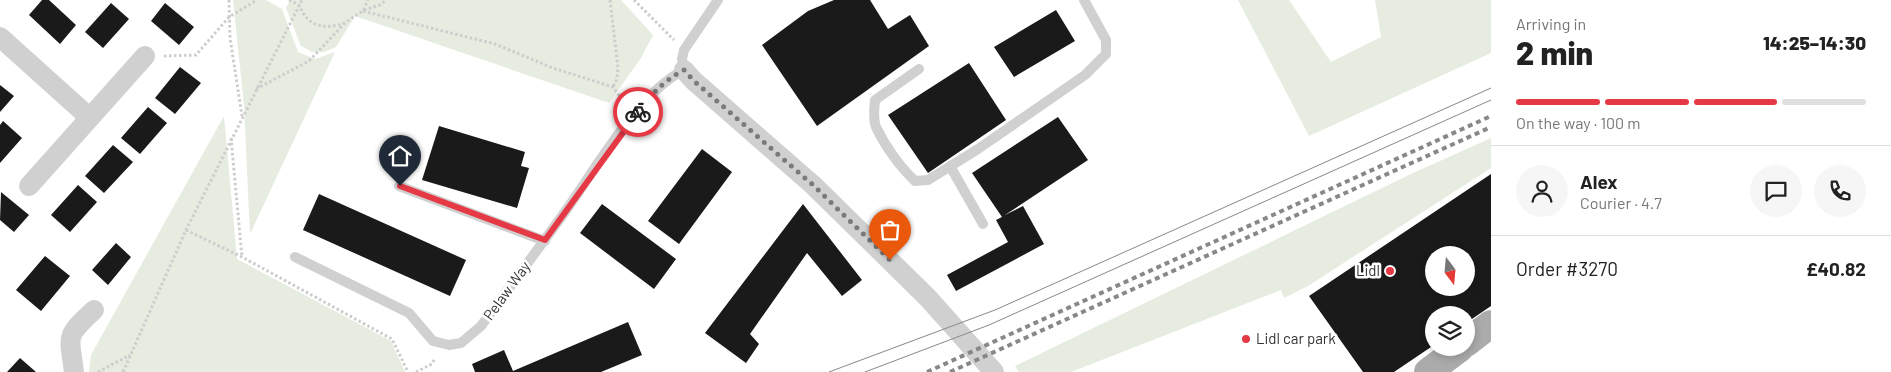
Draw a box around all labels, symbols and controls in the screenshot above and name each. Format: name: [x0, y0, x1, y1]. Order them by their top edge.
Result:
text: Arriving in: [1516, 14, 1586, 33]
text: 14:25–14:30: [1763, 31, 1866, 54]
text: 2 min: [1516, 33, 1593, 71]
courier: [613, 87, 663, 137]
icon: bike: [624, 98, 652, 126]
text: On the way · 100 m: [1516, 113, 1641, 132]
pin: [379, 135, 421, 186]
icon: home: [386, 142, 414, 170]
button: person: [1516, 165, 1568, 217]
button: chat: [1750, 165, 1802, 217]
button: phone: [1814, 165, 1866, 217]
text: Alex: [1580, 170, 1618, 193]
text: Courier · 4.7: [1580, 193, 1662, 212]
pin: [869, 209, 911, 260]
icon: bag: [876, 216, 904, 244]
north arrow: [1425, 246, 1475, 296]
map controls: [1425, 246, 1475, 356]
street label: Pelaw Way: [479, 257, 534, 323]
text: Order #3270: [1516, 257, 1618, 280]
text: £40.82: [1806, 257, 1866, 280]
place label: Lidl: [1356, 261, 1380, 279]
marker: Lidl: [1384, 265, 1396, 277]
button: layers: [1425, 306, 1475, 356]
place label: Lidl car park: [1256, 329, 1336, 347]
marker: Lidl car park: [1240, 333, 1252, 345]

